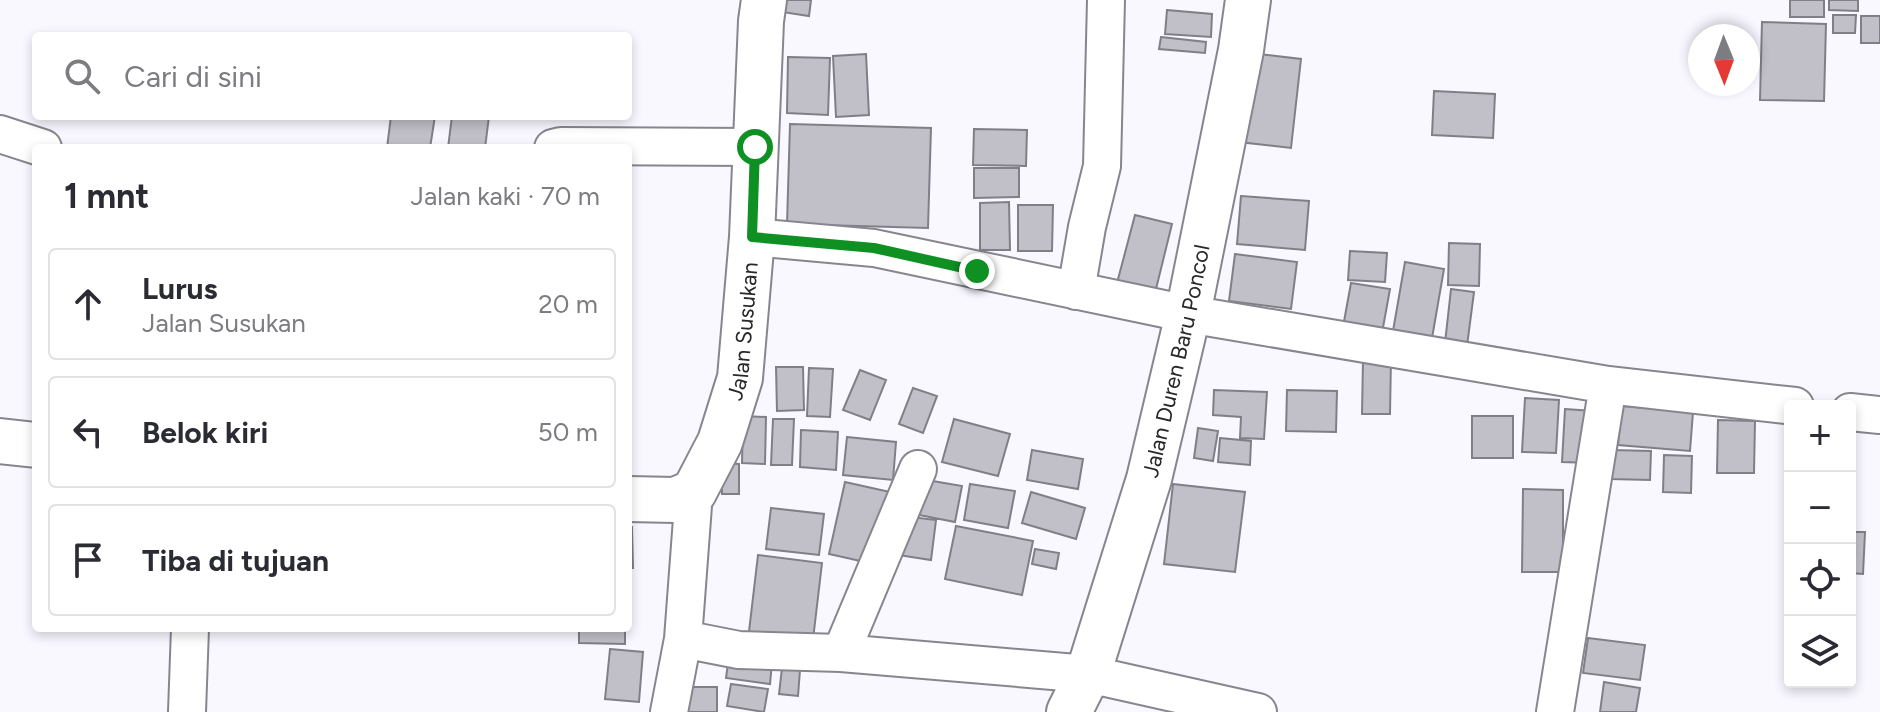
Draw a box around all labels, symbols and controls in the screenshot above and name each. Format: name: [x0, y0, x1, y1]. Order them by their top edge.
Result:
north arrow: [1688, 24, 1760, 96]
search box: [32, 32, 632, 120]
icon: search: [60, 54, 104, 98]
text: Cari di sini: [124, 58, 262, 95]
route start: [737, 129, 773, 165]
text: 1 mnt: [64, 176, 149, 217]
text: Jalan kaki · 70 m: [411, 180, 600, 212]
street label: Jalan Duren Baru Poncol: [1136, 242, 1215, 480]
route end: [959, 253, 995, 289]
street label: Jalan Susukan: [720, 261, 763, 403]
text: Lurus: [142, 270, 218, 307]
icon: ahead: [66, 282, 110, 326]
text: 20 m: [538, 288, 598, 320]
text: Jalan Susukan: [142, 307, 306, 339]
map controls: [1784, 400, 1856, 688]
button: +: [1784, 400, 1856, 472]
icon: left: [66, 410, 110, 454]
text: Belok kiri: [142, 414, 268, 451]
text: 50 m: [538, 416, 598, 448]
button: −: [1784, 472, 1856, 544]
icon: arrive: [66, 538, 110, 582]
text: Tiba di tujuan: [142, 542, 329, 579]
button: locate: [1784, 544, 1856, 616]
button: layers: [1784, 616, 1856, 688]

